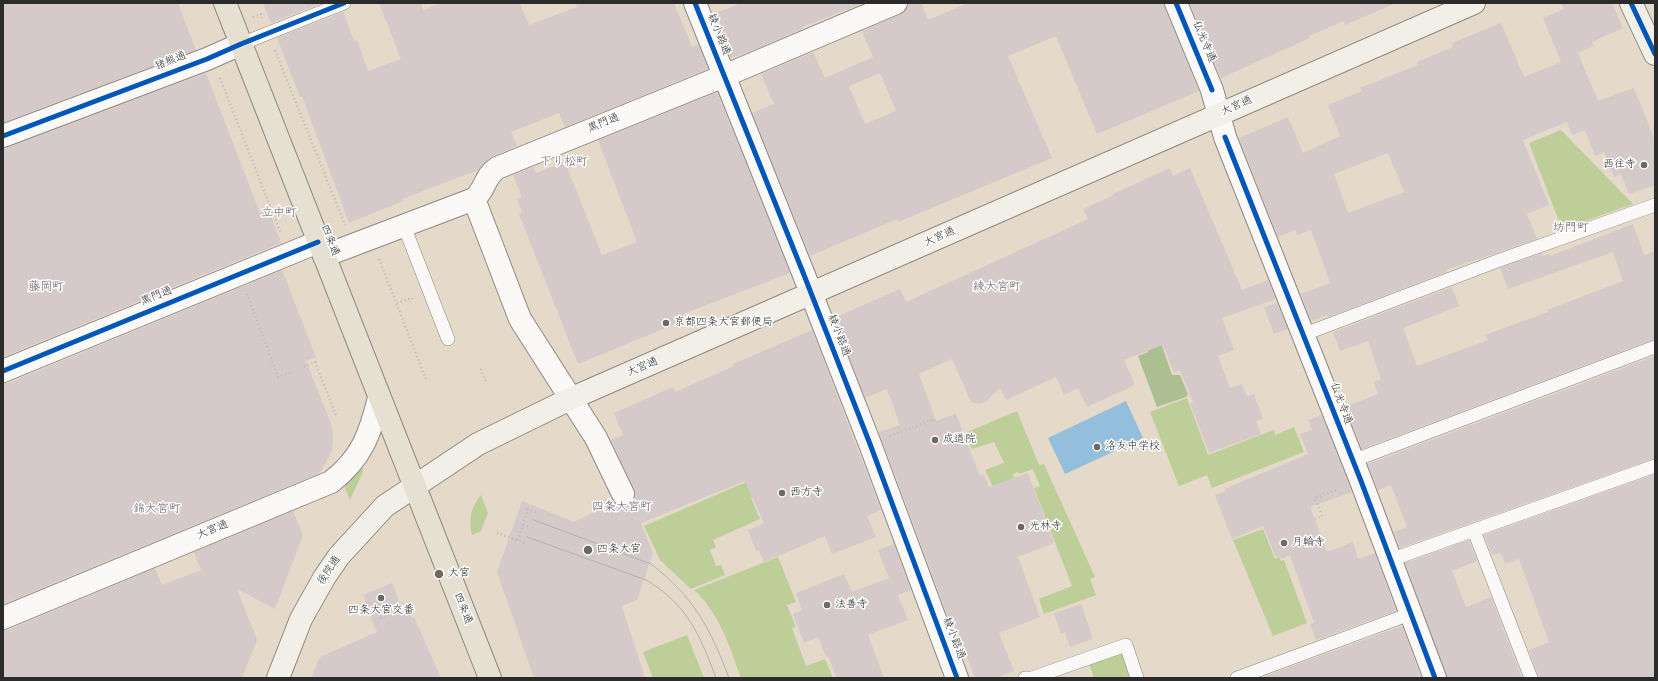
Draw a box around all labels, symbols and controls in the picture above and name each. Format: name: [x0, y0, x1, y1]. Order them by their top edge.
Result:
street label: 綾小路通: [704, 12, 732, 58]
street label: 仏光寺通: [1188, 19, 1218, 65]
street label: 猪熊通: [153, 50, 189, 74]
street label: 大宮通: [1219, 94, 1255, 120]
street label: 黒門通: [586, 112, 622, 136]
district label: 下り松町: [540, 156, 588, 170]
place label: 西往寺: [1603, 158, 1636, 172]
marker: 西往寺: [1639, 160, 1649, 170]
district label: 立中町: [261, 207, 297, 221]
district label: 坊門町: [1553, 222, 1589, 236]
street label: 四条通: [317, 223, 341, 259]
street label: 大宮通: [922, 225, 958, 251]
district label: 藤岡町: [28, 281, 64, 295]
district label: 綾大宮町: [973, 281, 1021, 295]
street label: 黒門通: [139, 285, 175, 309]
street label: 綾小路通: [824, 313, 852, 359]
place label: 京都四条大宮郵便局: [674, 316, 773, 330]
marker: 京都四条大宮郵便局: [661, 318, 671, 328]
street label: 大宮通: [625, 355, 661, 381]
street label: 仏光寺通: [1326, 381, 1354, 427]
place label: 成道院: [943, 433, 976, 447]
marker: 成道院: [930, 435, 940, 445]
place label: 洛友中学校: [1105, 440, 1160, 454]
marker: 洛友中学校: [1092, 442, 1102, 452]
place label: 西方寺: [790, 486, 823, 500]
marker: 西方寺: [777, 488, 787, 498]
district label: 四条大宮町: [592, 501, 652, 515]
district label: 錦大宮町: [133, 503, 181, 517]
street label: 大宮通: [195, 519, 231, 543]
place label: 光林寺: [1029, 520, 1062, 534]
marker: 光林寺: [1016, 522, 1026, 532]
place label: 月輪寺: [1292, 536, 1325, 550]
marker: 月輪寺: [1279, 538, 1289, 548]
place label: 四条大宮: [597, 543, 641, 557]
marker: 四条大宮: [582, 544, 594, 556]
street label: 後院通: [315, 554, 345, 588]
place label: 大宮: [448, 567, 470, 581]
marker: 大宮: [433, 568, 445, 580]
street label: 四条通: [450, 591, 474, 627]
marker: 四条大宮交番: [376, 593, 386, 603]
place label: 法善寺: [835, 598, 868, 612]
marker: 法善寺: [822, 600, 832, 610]
place label: 四条大宮交番: [348, 604, 414, 618]
street label: 綾小路通: [939, 616, 967, 662]

